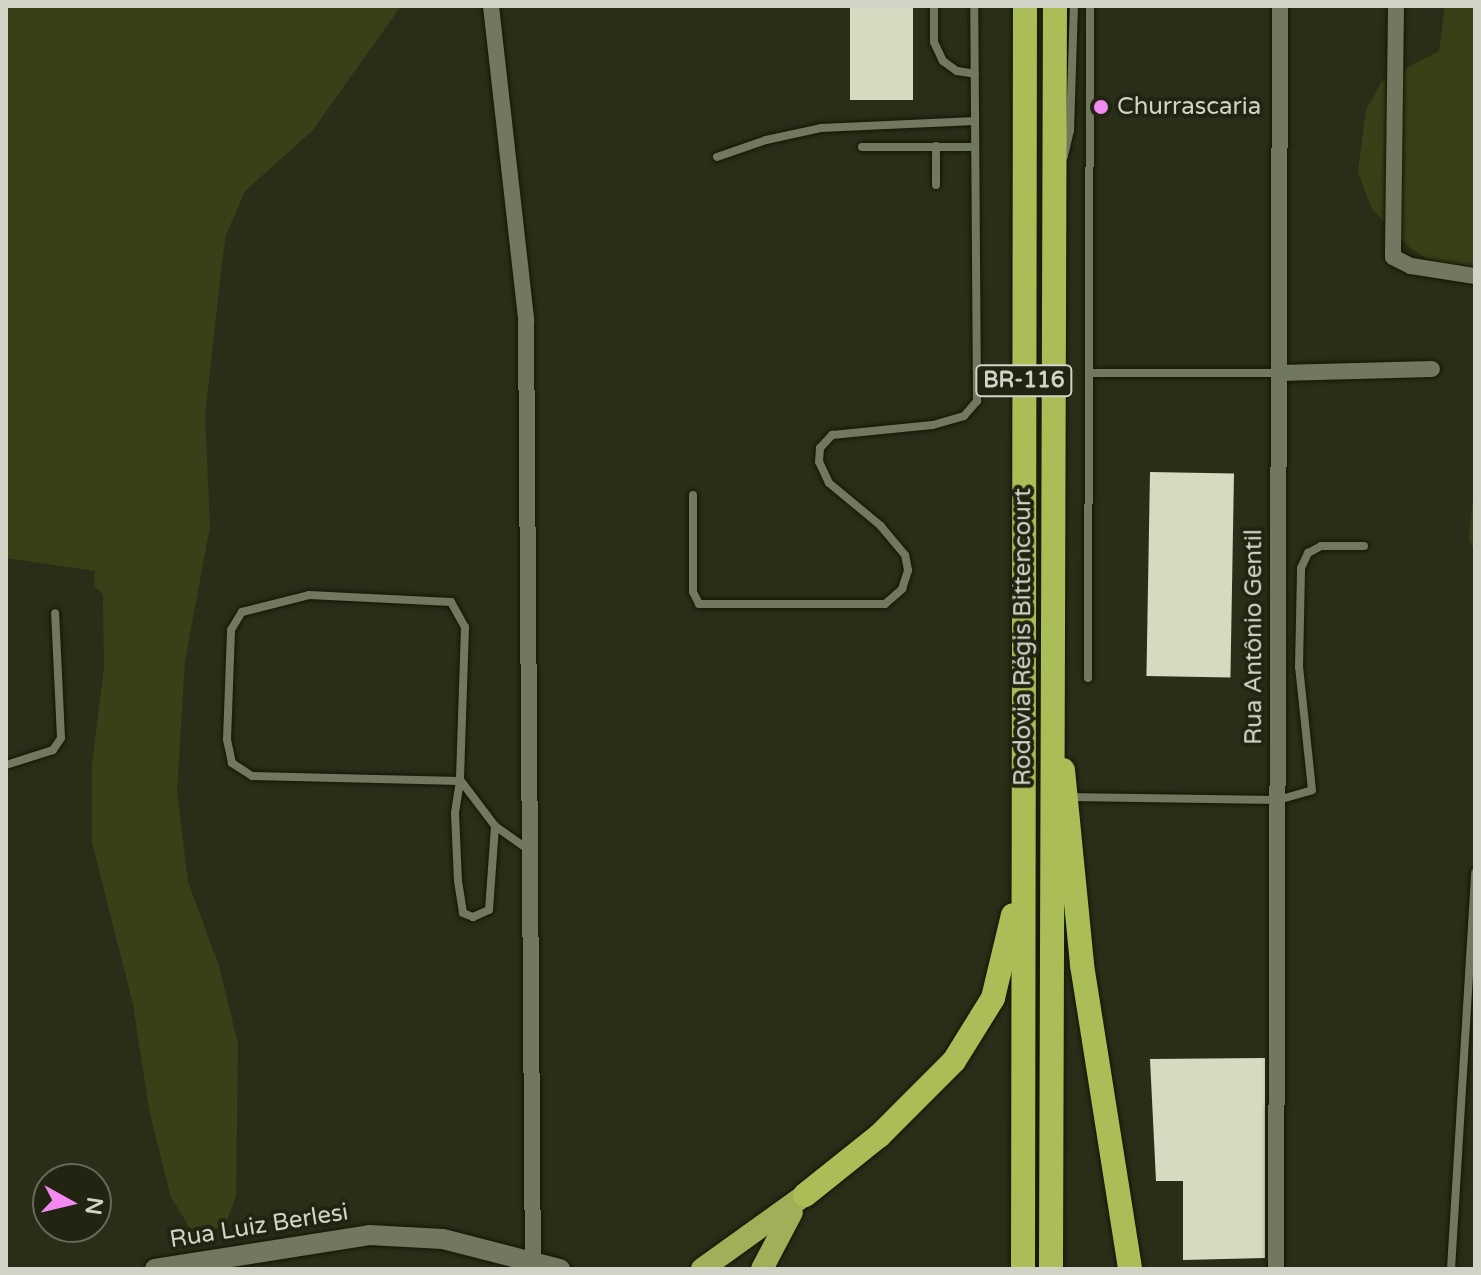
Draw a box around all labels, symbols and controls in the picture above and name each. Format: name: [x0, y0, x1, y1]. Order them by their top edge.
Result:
place label: Churrascaria: [1117, 93, 1261, 121]
marker: Churrascaria: [1092, 98, 1110, 116]
road number: BR-116: [974, 363, 1074, 399]
street label: Rodovia Régis Bittencourt: [1009, 488, 1037, 786]
street label: Rua Antônio Gentil: [1240, 529, 1268, 745]
north arrow: [32, 1163, 112, 1243]
text: N: [80, 1195, 108, 1217]
street label: Rua Luiz Berlesi: [168, 1198, 350, 1254]

